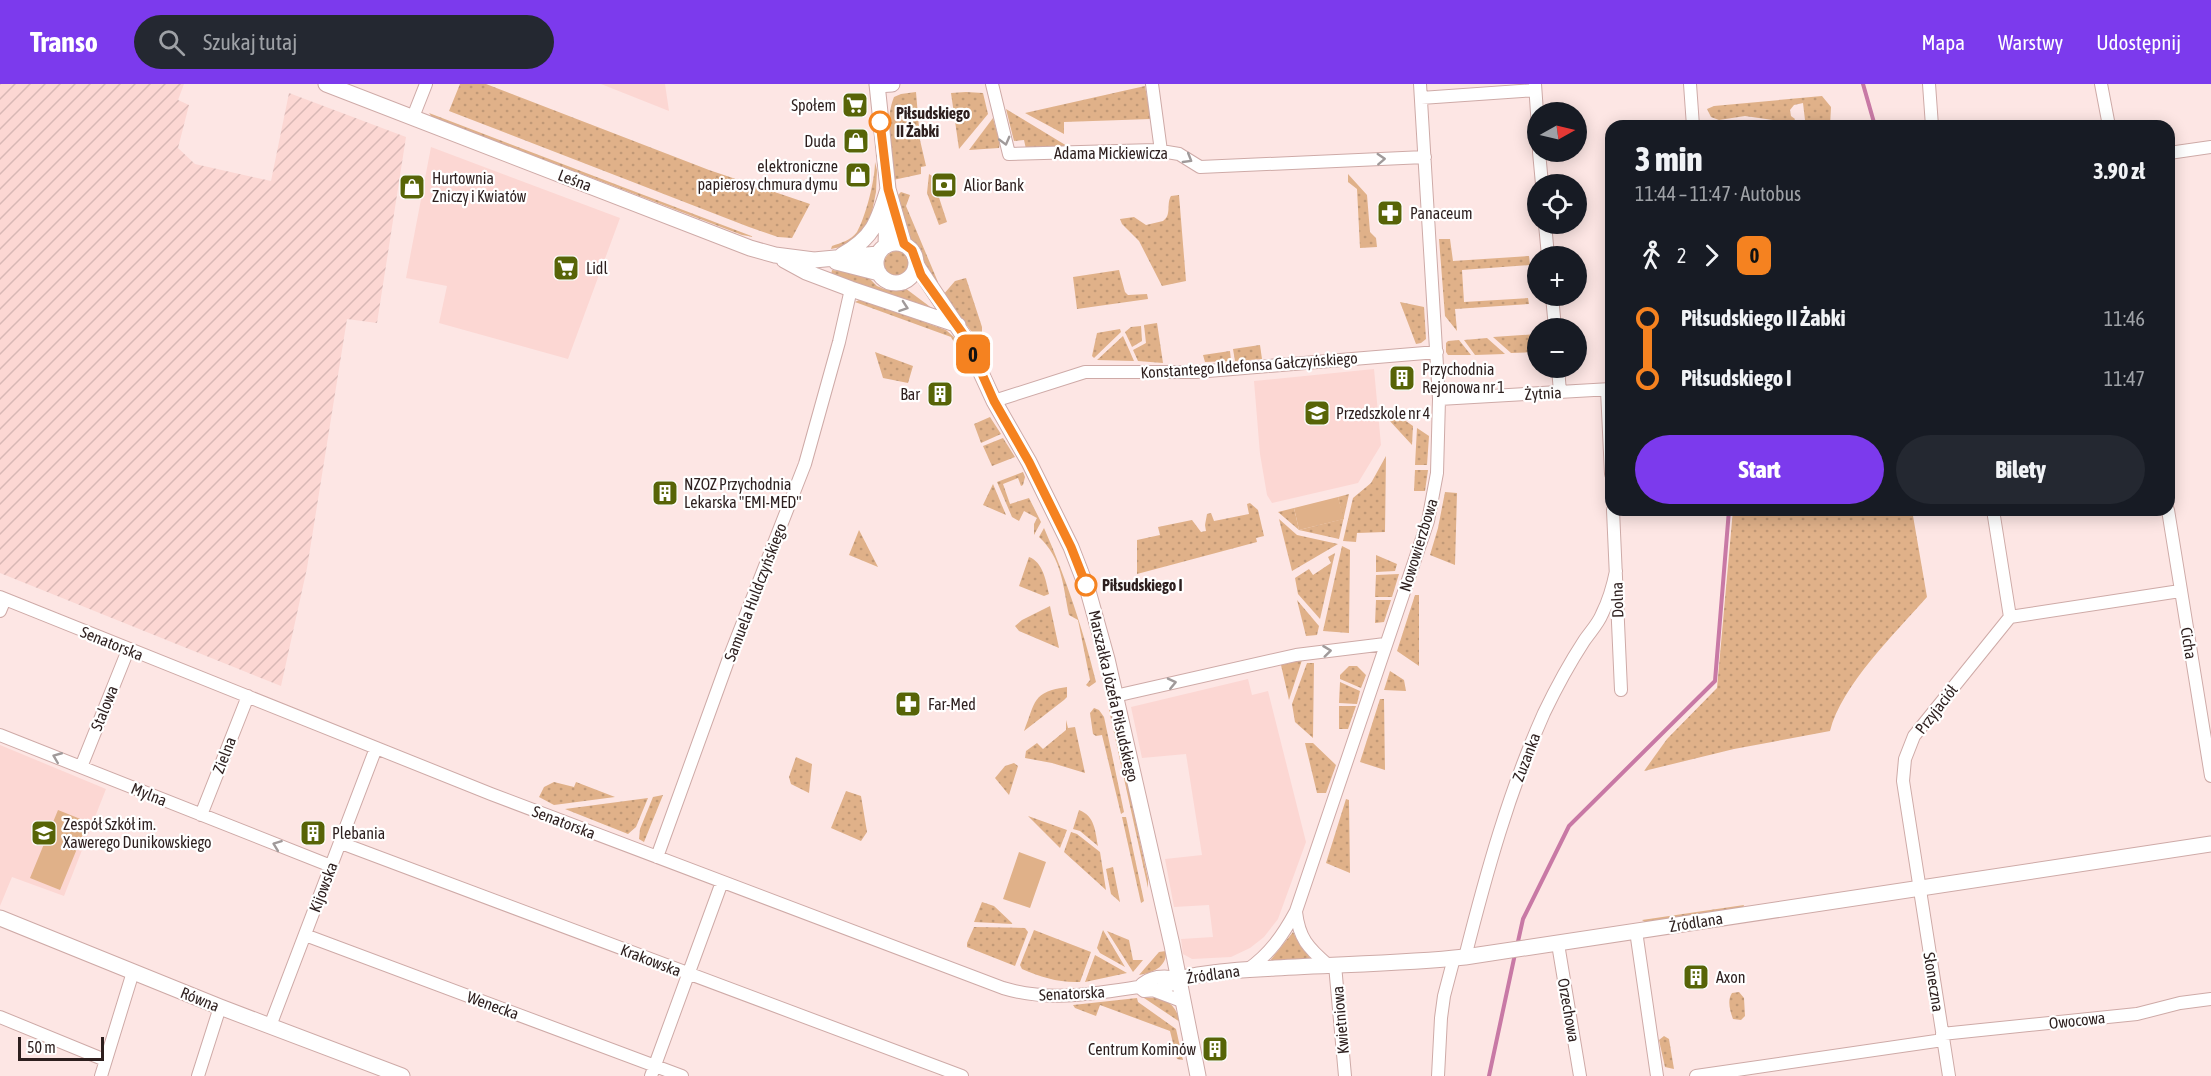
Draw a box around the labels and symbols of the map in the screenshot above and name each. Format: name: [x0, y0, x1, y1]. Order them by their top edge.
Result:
supermarket icon: Społem: [840, 90, 870, 120]
place label: Społem: [791, 96, 836, 115]
north arrow: [1527, 102, 1587, 162]
place label: Piłsudskiego II Żabki: [896, 104, 971, 140]
marker: Piłsudskiego II Żabki: [869, 111, 891, 133]
shop icon: Duda: [841, 126, 871, 156]
place label: Duda: [804, 132, 836, 150]
one-way arrow: [998, 136, 1011, 146]
street label: Adama Mickiewicza: [1054, 144, 1168, 162]
one-way arrow: [1182, 152, 1192, 164]
one-way arrow: [1376, 153, 1385, 166]
place label: elektroniczne papierosy chmura dymu: [697, 157, 838, 194]
shop icon: elektroniczne papierosy chmura dymu: [843, 160, 873, 190]
street label: Leśna: [556, 165, 594, 195]
place label: Hurtownia Zniczy i Kwiatów: [432, 169, 527, 206]
bank icon: Alior Bank: [929, 170, 959, 200]
shop icon: Hurtownia Zniczy i Kwiatów: [397, 172, 427, 202]
place label: Alior Bank: [964, 176, 1024, 194]
pharmacy icon: Panaceum: [1375, 198, 1405, 228]
place label: Panaceum: [1410, 204, 1473, 222]
supermarket icon: Lidl: [551, 253, 581, 283]
place label: Lidl: [586, 259, 608, 277]
one-way arrow: [898, 300, 909, 313]
line badge: 0: [954, 334, 992, 374]
street label: Konstantego Ildefonsa Gałczyńskiego: [1140, 348, 1358, 383]
place label: Przychodnia Rejonowa nr 1: [1422, 360, 1505, 397]
building icon: Przychodnia Rejonowa nr 1: [1387, 363, 1417, 393]
building icon: Bar: [925, 379, 955, 409]
street label: Żytnia: [1524, 383, 1562, 404]
place label: Bar: [900, 385, 920, 403]
school or university icon: Przedszkole nr 4: [1302, 398, 1332, 428]
place label: Przedszkole nr 4: [1336, 404, 1430, 422]
place label: NZOZ Przychodnia Lekarska "EMI-MED": [684, 475, 802, 511]
building icon: NZOZ Przychodnia Lekarska "EMI-MED": [650, 478, 680, 508]
street label: Nowowierzbowa: [1395, 496, 1441, 594]
street label: Samuela Huldczyńskiego: [720, 520, 791, 664]
marker: Piłsudskiego I: [1075, 574, 1097, 596]
place label: Piłsudskiego I: [1102, 576, 1182, 594]
street label: Dolna: [1607, 582, 1627, 618]
street label: Marszałka Józefa Piłsudskiego: [1084, 608, 1143, 784]
street label: Senatorska: [78, 622, 146, 664]
street label: Cicha: [2178, 626, 2200, 660]
one-way arrow: [1322, 645, 1332, 657]
one-way arrow: [1167, 678, 1177, 691]
street label: Przyjaciół: [1911, 680, 1962, 738]
street label: Stalowa: [87, 683, 121, 733]
pharmacy icon: Far-Med: [893, 689, 923, 719]
place label: Far-Med: [928, 695, 976, 713]
street label: Zuzanka: [1509, 730, 1543, 784]
street label: Zielna: [209, 734, 239, 776]
one-way arrow: [52, 752, 63, 764]
street label: Mylna: [128, 779, 169, 810]
street label: Senatorska: [530, 802, 598, 842]
place label: Zespół Szkół im. Xawerego Dunikowskiego: [63, 815, 212, 852]
school or university icon: Zespół Szkół im. Xawerego Dunikowskiego: [29, 818, 59, 848]
building icon: Plebania: [298, 818, 328, 848]
place label: Plebania: [332, 824, 385, 842]
one-way arrow: [272, 839, 283, 852]
street label: Kijowska: [305, 859, 342, 915]
street label: Źródlana: [1668, 909, 1724, 935]
street label: Krakowska: [618, 940, 684, 980]
street label: Słoneczna: [1920, 951, 1948, 1013]
street label: Źródlana: [1185, 961, 1241, 987]
building icon: Axon: [1681, 962, 1711, 992]
place label: Axon: [1716, 968, 1745, 986]
street label: Orzechowa: [1555, 977, 1583, 1043]
street label: Senatorska: [1039, 982, 1105, 1004]
street label: Równa: [178, 983, 222, 1015]
street label: Kwietniowa: [1328, 985, 1352, 1055]
street label: Wenecka: [465, 987, 521, 1023]
street label: Owocowa: [2048, 1008, 2106, 1032]
scale bar: [18, 1034, 104, 1062]
building icon: Centrum Kominów: [1200, 1034, 1230, 1064]
place label: Centrum Kominów: [1088, 1040, 1196, 1058]

